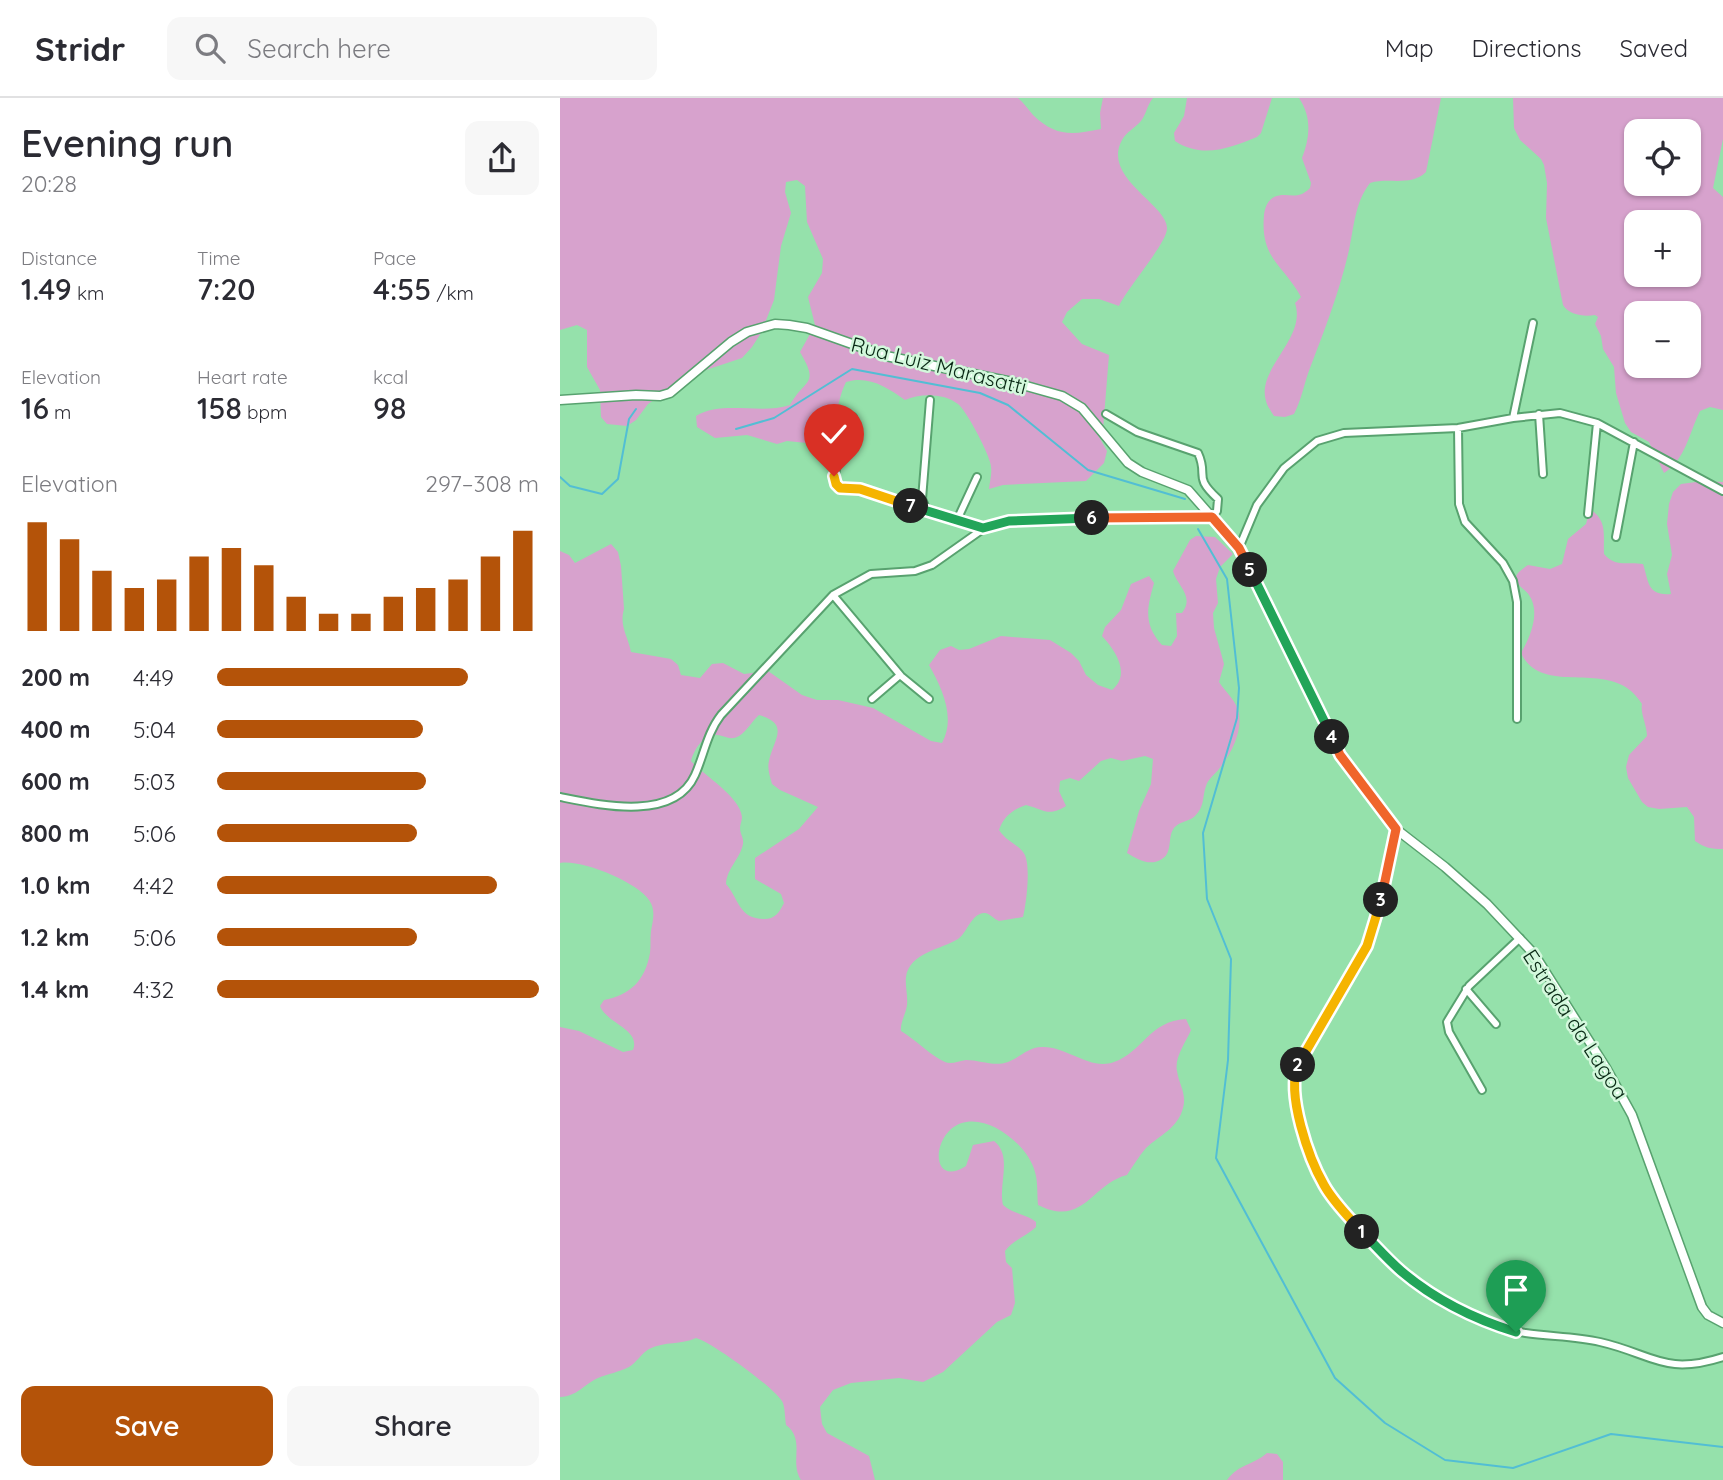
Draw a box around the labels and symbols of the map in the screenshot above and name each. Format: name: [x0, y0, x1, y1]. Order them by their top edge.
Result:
street label: Rua Luiz Marasatti: [849, 331, 1029, 399]
pin: [804, 404, 864, 476]
pin: 7: [894, 488, 928, 524]
pin: 6: [1074, 500, 1110, 536]
pin: 5: [1232, 552, 1268, 588]
pin: 4: [1314, 720, 1350, 754]
pin: 3: [1364, 882, 1398, 918]
street label: Estrada da Lagoa: [1518, 944, 1634, 1104]
pin: 2: [1280, 1048, 1316, 1082]
pin: 1: [1344, 1214, 1380, 1250]
pin: [1486, 1260, 1546, 1332]

